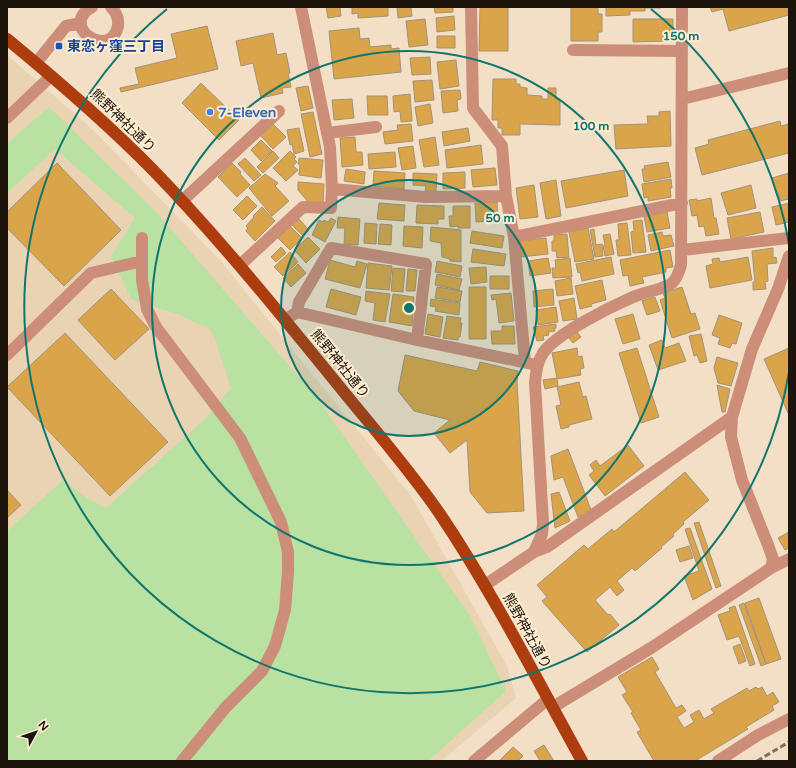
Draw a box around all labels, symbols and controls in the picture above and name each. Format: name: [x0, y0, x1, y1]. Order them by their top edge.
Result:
text: 150 m: [663, 29, 699, 43]
place label: 東恋ヶ窪三丁目: [67, 38, 165, 55]
marker: 東恋ヶ窪三丁目: [54, 41, 64, 51]
street label: 熊野神社通り: [87, 86, 159, 156]
place label: 7-Eleven: [218, 104, 276, 121]
marker: 7-Eleven: [205, 107, 215, 117]
text: 100 m: [573, 119, 609, 133]
text: 50 m: [485, 211, 515, 225]
centre of rings: [402, 301, 416, 315]
street label: 熊野神社通り: [307, 326, 373, 402]
street label: 熊野神社通り: [499, 590, 555, 672]
north arrow: [16, 712, 56, 752]
text: N: [35, 718, 51, 733]

